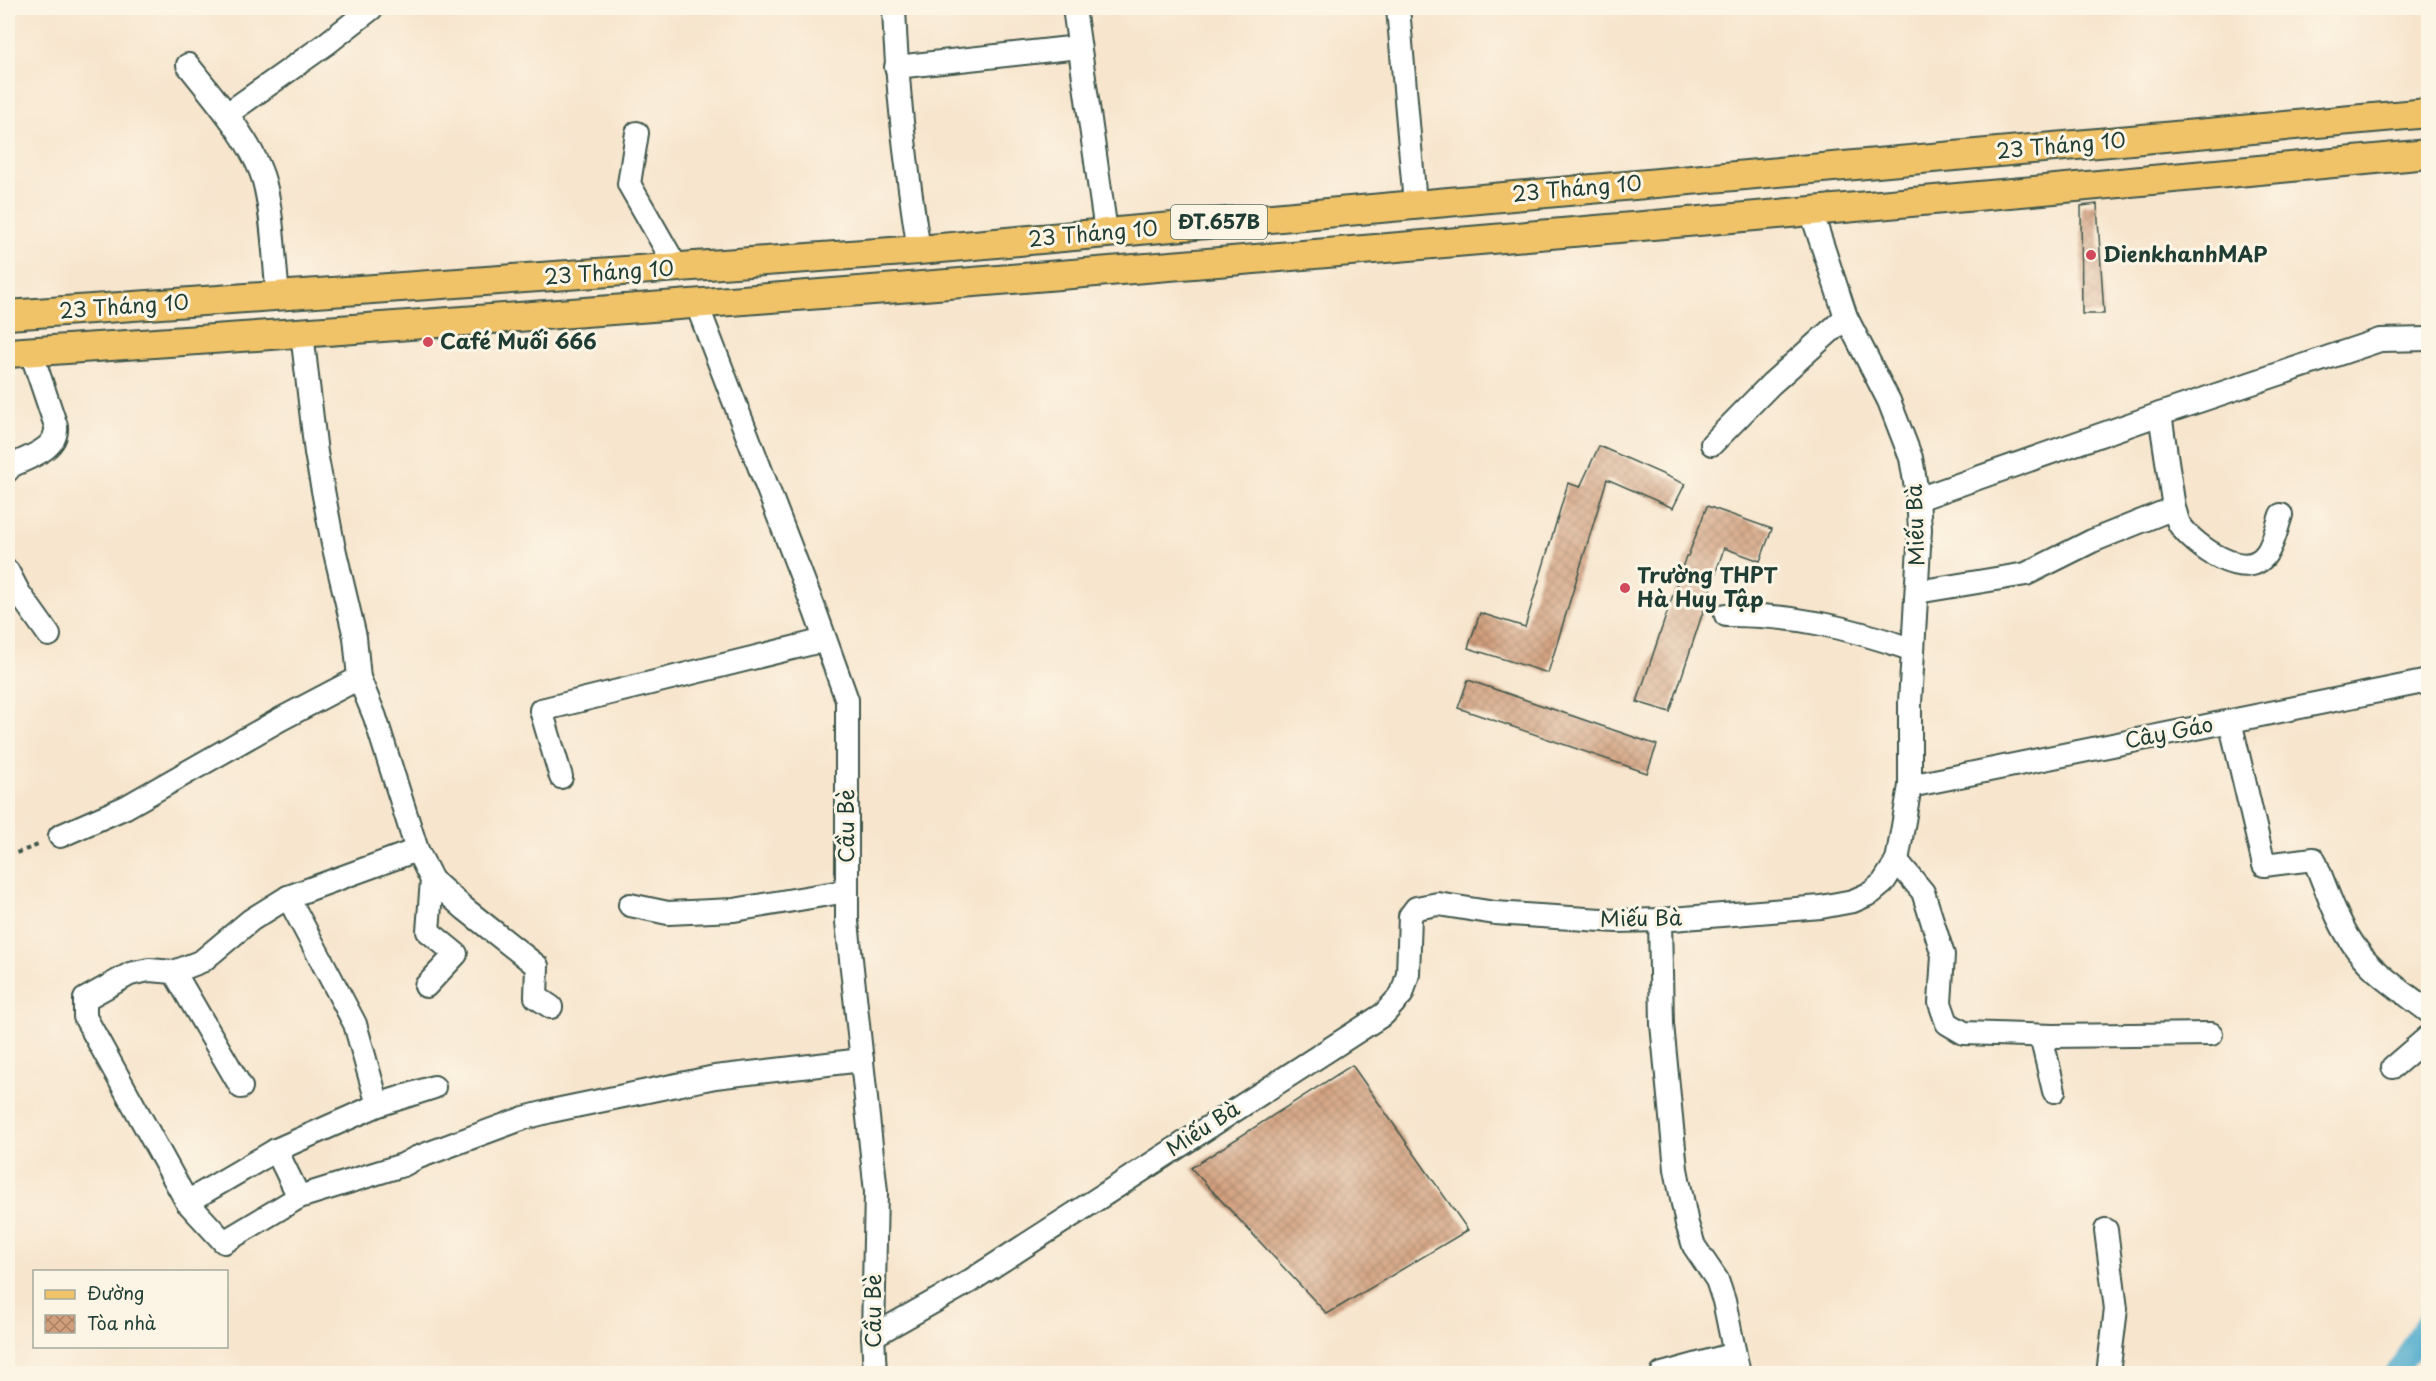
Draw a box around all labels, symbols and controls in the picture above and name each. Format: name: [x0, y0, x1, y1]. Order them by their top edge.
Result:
street label: 23 Tháng 10: [1995, 122, 2127, 166]
street label: 23 Tháng 10: [1511, 165, 1643, 209]
road number: ĐT.657B: [1171, 205, 1267, 239]
street label: 23 Tháng 10: [1027, 210, 1159, 254]
place label: DienkhanhMAP: [2103, 237, 2267, 269]
marker: DienkhanhMAP: [2084, 248, 2098, 262]
street label: 23 Tháng 10: [543, 251, 675, 291]
street label: 23 Tháng 10: [58, 285, 190, 325]
place label: Café Muối 666: [440, 324, 597, 356]
marker: Café Muối 666: [421, 335, 435, 349]
street label: Miếu Bà: [1897, 483, 1931, 567]
place label: Trường THPT Hà Huy Tập: [1637, 558, 1777, 614]
marker: Trường THPT Hà Huy Tập: [1618, 581, 1632, 595]
street label: Cây Gáo: [2122, 707, 2216, 755]
street label: Cầu Bè: [829, 789, 861, 863]
street label: Miếu Bà: [1600, 900, 1683, 934]
street label: Miếu Bà: [1159, 1091, 1246, 1163]
legend: [33, 1270, 228, 1348]
street label: Cầu Bè: [856, 1274, 888, 1348]
text: Đường: [87, 1279, 144, 1306]
text: Tòa nhà: [87, 1309, 157, 1336]

